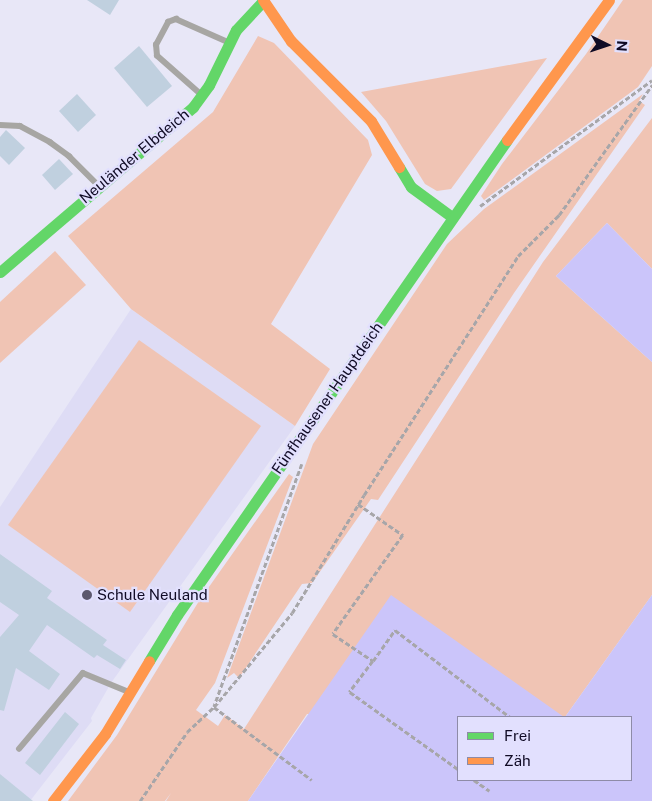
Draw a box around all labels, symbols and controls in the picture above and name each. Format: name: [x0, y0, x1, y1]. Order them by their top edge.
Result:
north arrow: [582, 20, 632, 70]
text: N: [614, 40, 630, 52]
street label: Neuländer Elbdeich: [76, 105, 192, 207]
street label: Fünfhausener Hauptdeich: [268, 319, 386, 477]
place label: Schule Neuland: [97, 586, 208, 604]
marker: Schule Neuland: [81, 589, 93, 601]
legend: [457, 716, 632, 781]
text: Frei: [504, 727, 531, 744]
text: Zäh: [504, 752, 531, 769]

